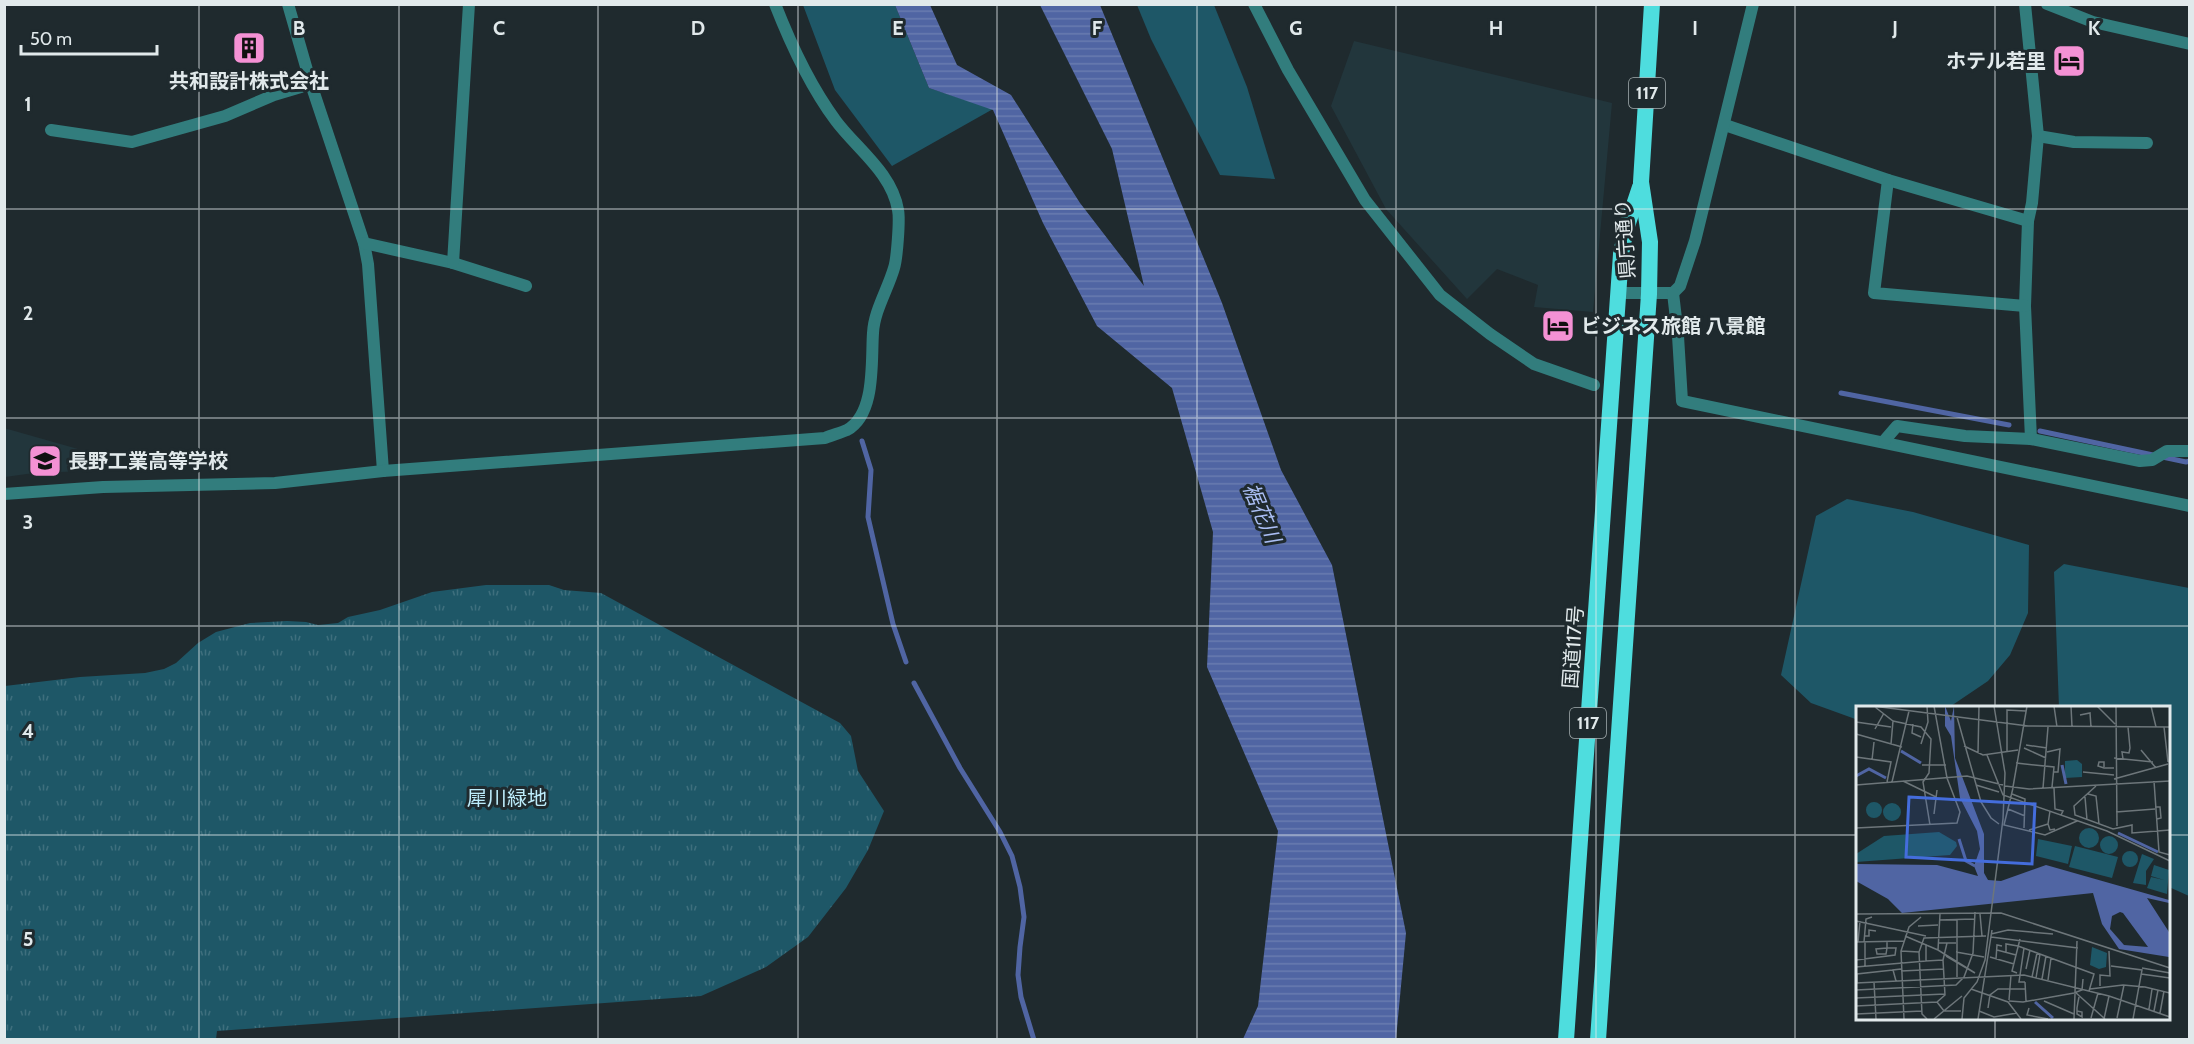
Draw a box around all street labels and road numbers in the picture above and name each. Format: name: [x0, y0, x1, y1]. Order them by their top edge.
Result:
road number: 117: [1629, 78, 1665, 108]
street label: 県庁通り: [1610, 198, 1640, 280]
street label: 国道117号: [1558, 605, 1588, 689]
road number: 117: [1570, 708, 1606, 738]

